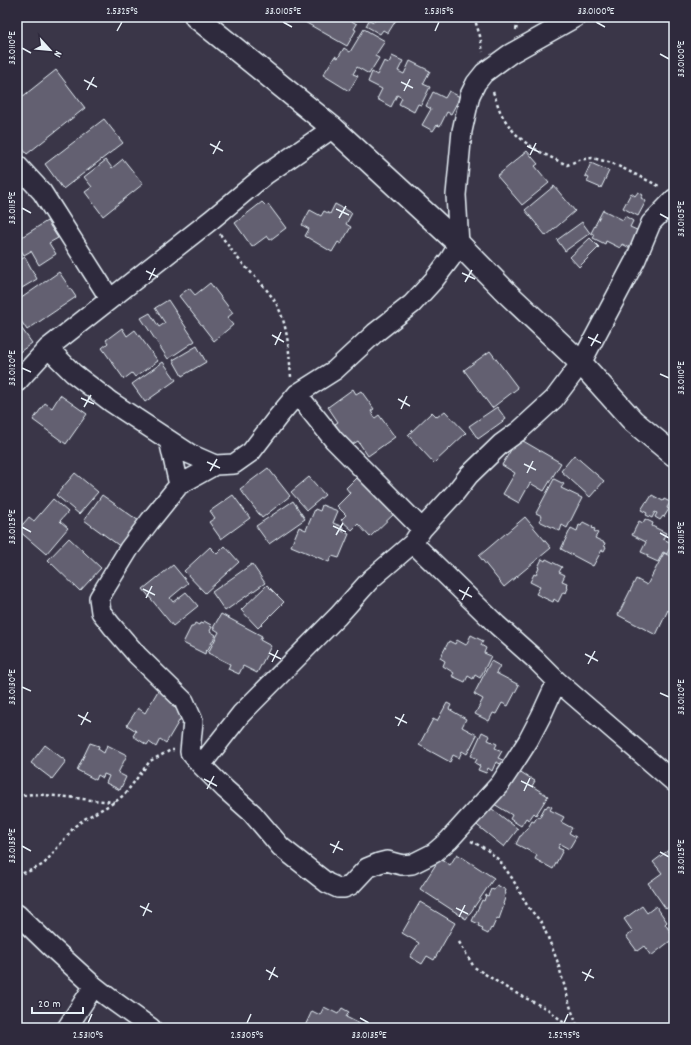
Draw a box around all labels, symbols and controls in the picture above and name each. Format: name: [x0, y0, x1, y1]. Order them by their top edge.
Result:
text: 2.5325°S: [106, 5, 138, 19]
text: 33.0105°E: [265, 5, 301, 19]
text: 2.5315°S: [424, 5, 454, 19]
text: 33.0100°E: [578, 5, 615, 19]
north arrow: [30, 30, 70, 70]
text: 33.0110°E: [6, 31, 20, 65]
text: 33.0100°E: [675, 40, 689, 77]
text: N: [49, 48, 65, 60]
text: 33.0115°E: [6, 191, 20, 224]
text: 33.0105°E: [675, 201, 689, 237]
text: 33.0120°E: [6, 350, 20, 386]
text: 33.0110°E: [675, 361, 689, 395]
text: 33.0125°E: [6, 509, 20, 544]
text: 33.0115°E: [675, 521, 689, 554]
text: 33.0130°E: [6, 669, 20, 705]
text: 33.0120°E: [675, 679, 689, 715]
text: 33.0135°E: [6, 828, 20, 864]
text: 33.0125°E: [675, 839, 689, 874]
scale bar: [32, 989, 83, 1015]
text: 20 m: [38, 996, 61, 1013]
text: 2.5310°S: [73, 1029, 103, 1043]
text: 2.5305°S: [231, 1029, 263, 1043]
text: 33.0135°E: [352, 1029, 387, 1043]
text: 2.5295°S: [548, 1029, 580, 1043]

